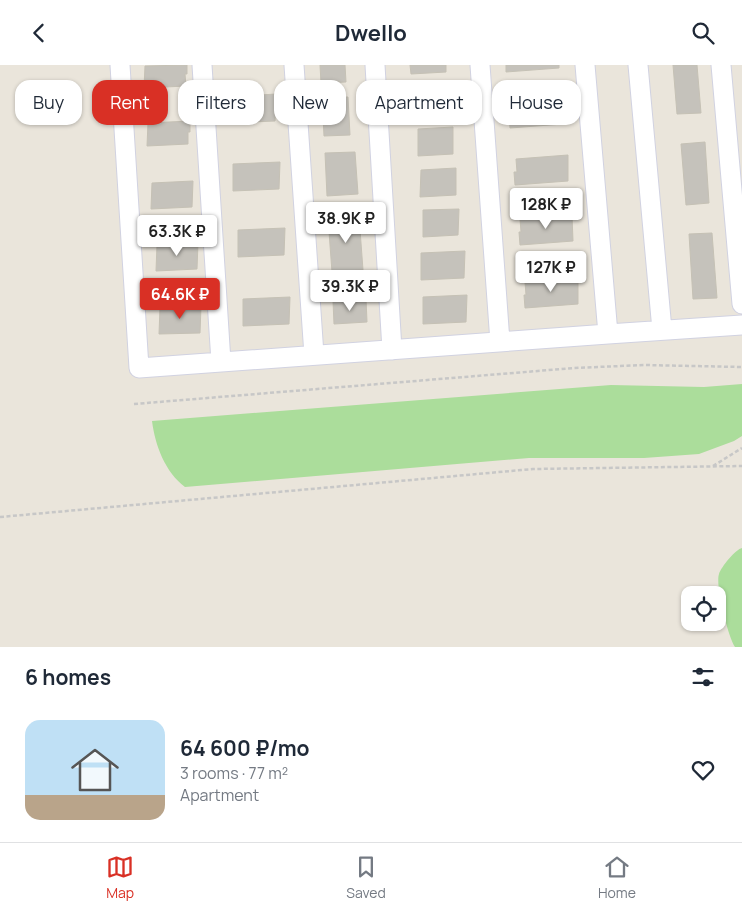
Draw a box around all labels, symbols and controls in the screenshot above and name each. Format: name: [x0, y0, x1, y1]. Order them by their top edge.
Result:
text: Dwello: [335, 18, 407, 48]
icon: back: [25, 19, 53, 47]
icon: search: [689, 19, 717, 47]
chip: Buy: [15, 80, 82, 125]
chip: Rent: [92, 80, 168, 125]
chip: Filters: [178, 80, 264, 125]
chip: New: [274, 80, 346, 125]
chip: Apartment: [356, 80, 482, 125]
chip: House: [492, 80, 581, 125]
pin: 128K ₽: [505, 187, 587, 230]
text: 128K ₽: [521, 193, 571, 215]
pin: 38.9K ₽: [300, 201, 392, 244]
text: 38.9K ₽: [317, 207, 375, 229]
pin: 63.3K ₽: [131, 215, 223, 257]
text: 63.3K ₽: [148, 220, 206, 242]
pin: 127K ₽: [510, 251, 592, 293]
text: 127K ₽: [526, 256, 576, 278]
pin: 39.3K ₽: [304, 269, 396, 312]
text: 39.3K ₽: [321, 275, 379, 297]
pin: 64.6K ₽: [134, 277, 226, 320]
text: 64.6K ₽: [151, 283, 209, 305]
map controls: [681, 586, 726, 631]
button: locate: [681, 586, 726, 631]
text: 6 homes: [25, 663, 111, 691]
icon: filters: [689, 663, 717, 691]
text: 64 600 ₽/mo: [180, 734, 309, 762]
icon: home: [65, 740, 125, 800]
icon: heart: [689, 756, 717, 784]
text: 3 rooms · 77 m²: [180, 762, 288, 784]
text: Apartment: [180, 784, 259, 806]
tab: Map: [106, 853, 134, 902]
tab: Saved: [346, 853, 386, 902]
tab: Home: [598, 853, 636, 902]

